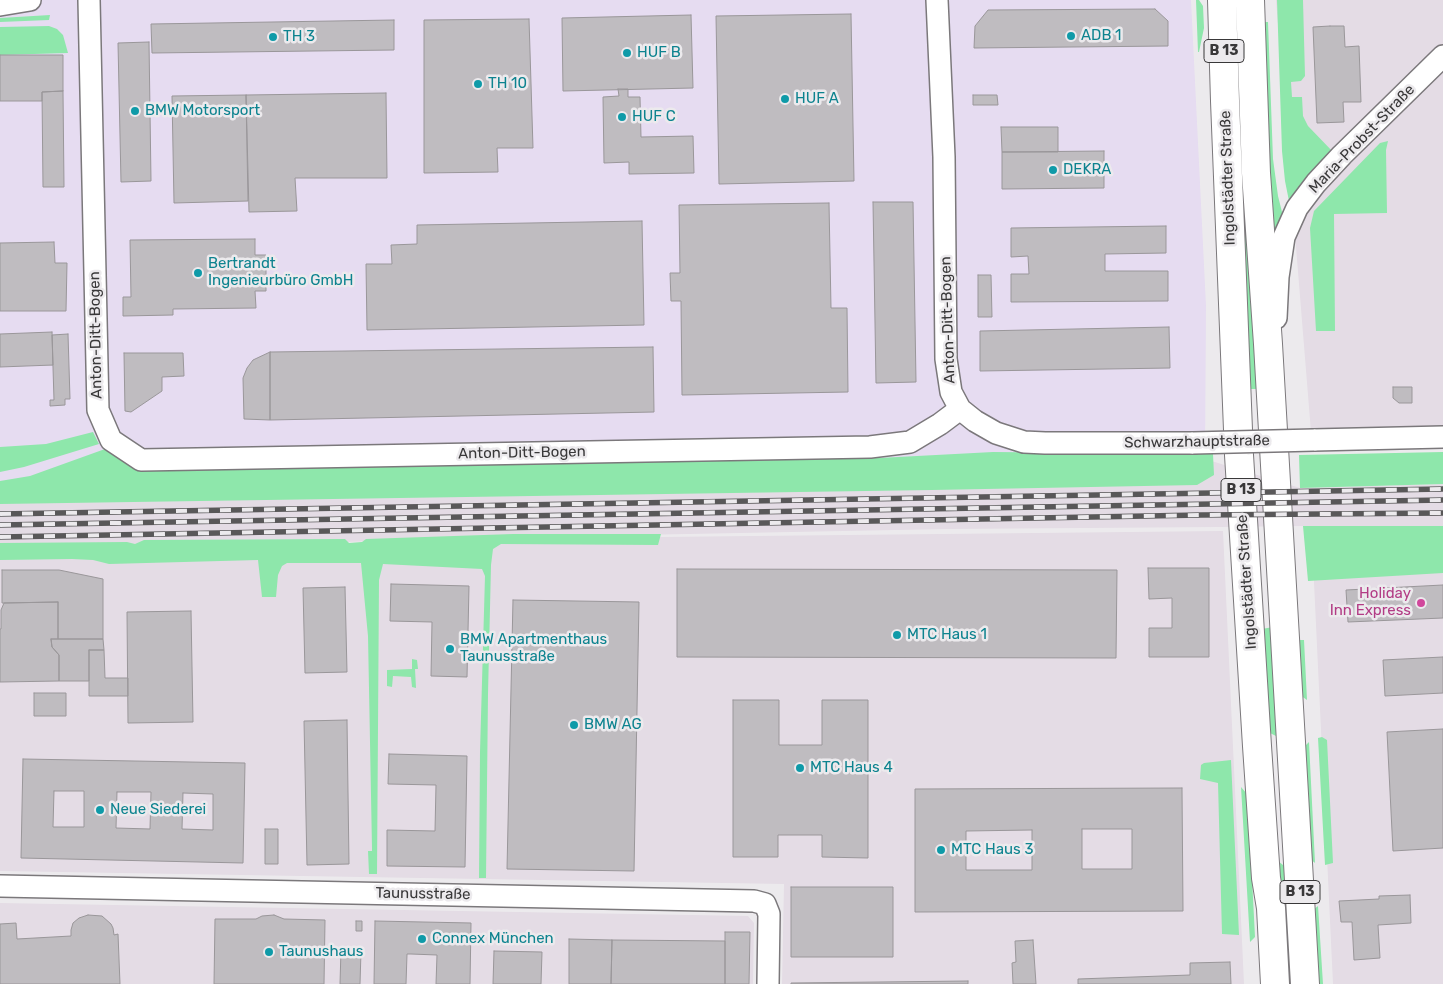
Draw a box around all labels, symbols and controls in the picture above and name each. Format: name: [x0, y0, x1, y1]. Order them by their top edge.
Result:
place label: ADB 1: [1081, 27, 1121, 45]
place label: TH 3: [283, 28, 315, 46]
marker: ADB 1: [1065, 30, 1077, 42]
marker: TH 3: [267, 31, 279, 43]
road number: B 13: [1204, 40, 1244, 62]
place label: HUF B: [637, 44, 681, 62]
marker: HUF B: [621, 47, 633, 59]
place label: TH 10: [488, 75, 527, 93]
marker: TH 10: [472, 78, 484, 90]
street label: Maria-Probst-Straße: [1305, 81, 1419, 197]
place label: HUF A: [795, 90, 839, 108]
marker: HUF A: [779, 93, 791, 105]
place label: BMW Motorsport: [145, 102, 260, 120]
marker: BMW Motorsport: [129, 105, 141, 117]
place label: HUF C: [632, 108, 676, 126]
street label: Ingolstädter Straße: [1217, 110, 1239, 246]
marker: HUF C: [616, 111, 628, 123]
place label: DEKRA: [1063, 161, 1111, 179]
marker: DEKRA: [1047, 164, 1059, 176]
place label: Bertrandt Ingenieurbüro GmbH: [208, 255, 353, 290]
street label: Anton-Ditt-Bogen: [937, 256, 959, 384]
marker: Bertrandt Ingenieurbüro GmbH: [192, 267, 204, 279]
street label: Anton-Ditt-Bogen: [86, 271, 106, 399]
street label: Schwarzhauptstraße: [1124, 432, 1270, 452]
street label: Anton-Ditt-Bogen: [458, 443, 586, 463]
road number: B 13: [1221, 478, 1261, 502]
street label: Ingolstädter Straße: [1233, 514, 1261, 650]
place label: Holiday Inn Express: [1330, 585, 1411, 620]
marker: Holiday Inn Express: [1415, 597, 1427, 609]
place label: MTC Haus 1: [907, 626, 987, 644]
marker: MTC Haus 1: [891, 629, 903, 641]
place label: BMW Apartmenthaus Taunusstraße: [460, 631, 607, 666]
marker: BMW Apartmenthaus Taunusstraße: [444, 643, 456, 655]
place label: BMW AG: [584, 716, 642, 734]
marker: BMW AG: [568, 719, 580, 731]
place label: MTC Haus 4: [810, 759, 893, 777]
marker: MTC Haus 4: [794, 762, 806, 774]
place label: Neue Siederei: [110, 801, 206, 819]
marker: Neue Siederei: [94, 804, 106, 816]
place label: MTC Haus 3: [951, 841, 1033, 859]
marker: MTC Haus 3: [935, 844, 947, 856]
road number: B 13: [1280, 880, 1320, 904]
street label: Taunusstraße: [375, 884, 471, 904]
place label: Connex München: [432, 930, 554, 948]
marker: Connex München: [416, 933, 428, 945]
place label: Taunushaus: [279, 943, 363, 961]
marker: Taunushaus: [263, 946, 275, 958]

